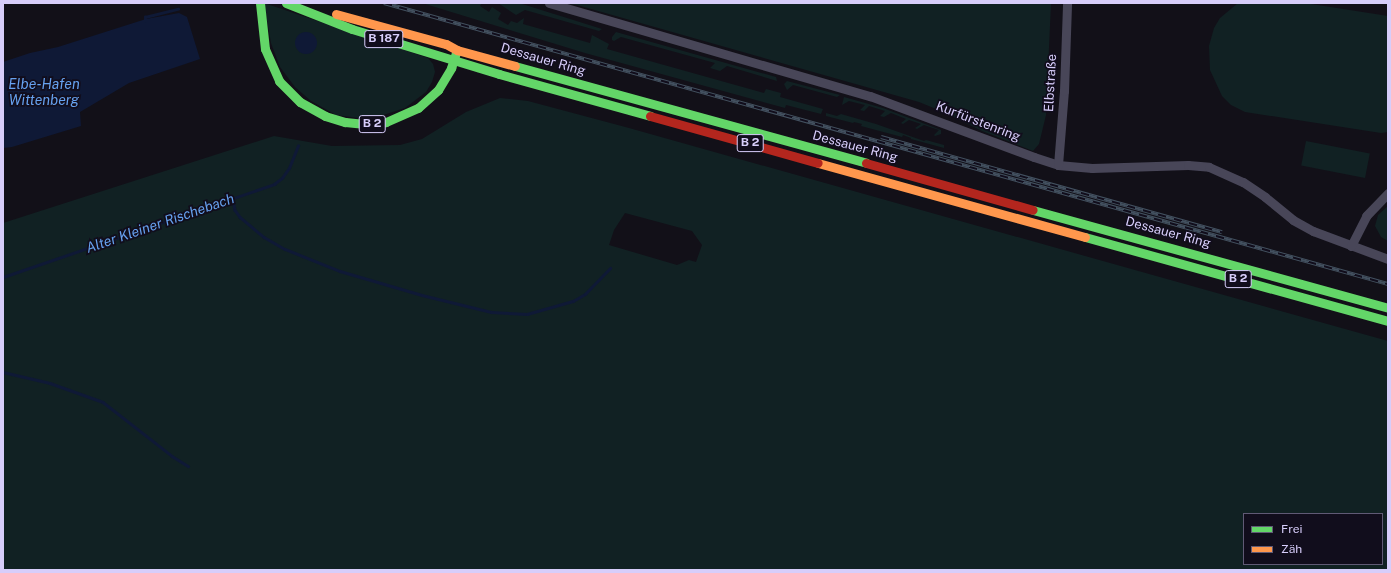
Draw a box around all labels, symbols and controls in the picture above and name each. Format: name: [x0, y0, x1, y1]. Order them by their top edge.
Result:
road number: B 187: [364, 29, 404, 49]
street label: Dessauer Ring: [499, 40, 587, 80]
street label: Elbstraße: [1042, 54, 1060, 112]
water label: Elbe-Hafen Wittenberg: [8, 76, 80, 108]
street label: Kurfürstenring: [934, 99, 1022, 145]
road number: B 2: [358, 114, 386, 134]
street label: Dessauer Ring: [811, 128, 899, 166]
road number: B 2: [736, 133, 764, 153]
water label: Alter Kleiner Rischebach: [84, 190, 236, 256]
street label: Dessauer Ring: [1124, 214, 1212, 252]
road number: B 2: [1224, 269, 1252, 289]
legend: [1243, 513, 1383, 565]
text: Frei: [1281, 522, 1303, 536]
text: Zäh: [1281, 542, 1302, 556]

